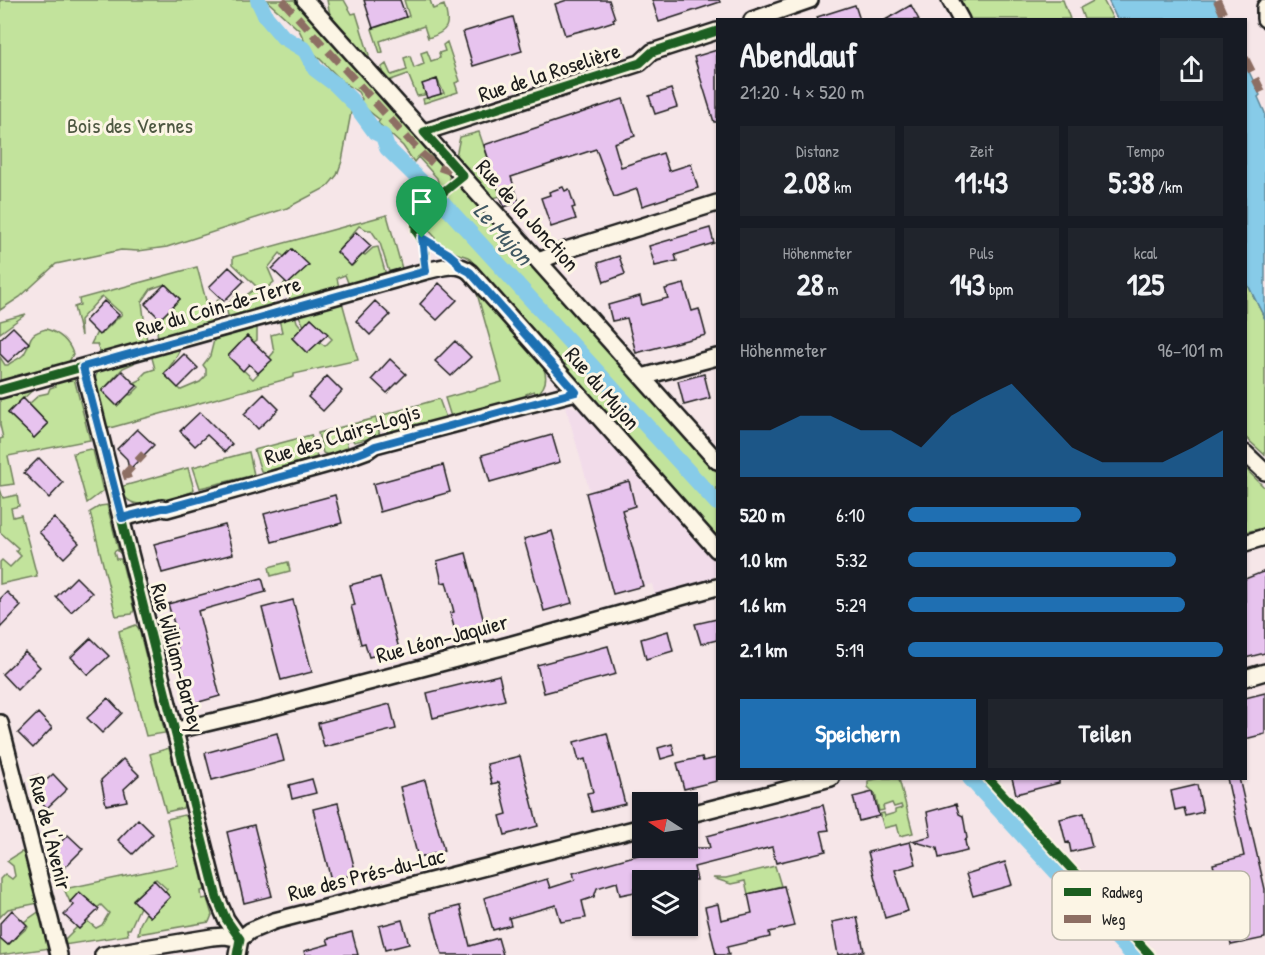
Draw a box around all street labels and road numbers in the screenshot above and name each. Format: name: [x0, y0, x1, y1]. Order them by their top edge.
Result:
street label: Rue de la Roselière: [474, 35, 624, 109]
street label: Rue de la Jonction: [470, 152, 586, 278]
street label: Rue du Coin-de-Terre: [132, 268, 304, 344]
street label: Rue du Mujon: [559, 340, 647, 436]
street label: Rue des Clairs-Logis: [261, 396, 423, 472]
street label: Rue William-Barbey: [144, 580, 212, 736]
street label: Rue Léon-Jaquier: [373, 606, 512, 670]
street label: Rue de l'Avenir: [22, 773, 80, 893]
street label: Rue des Prés-du-Lac: [285, 840, 448, 908]

